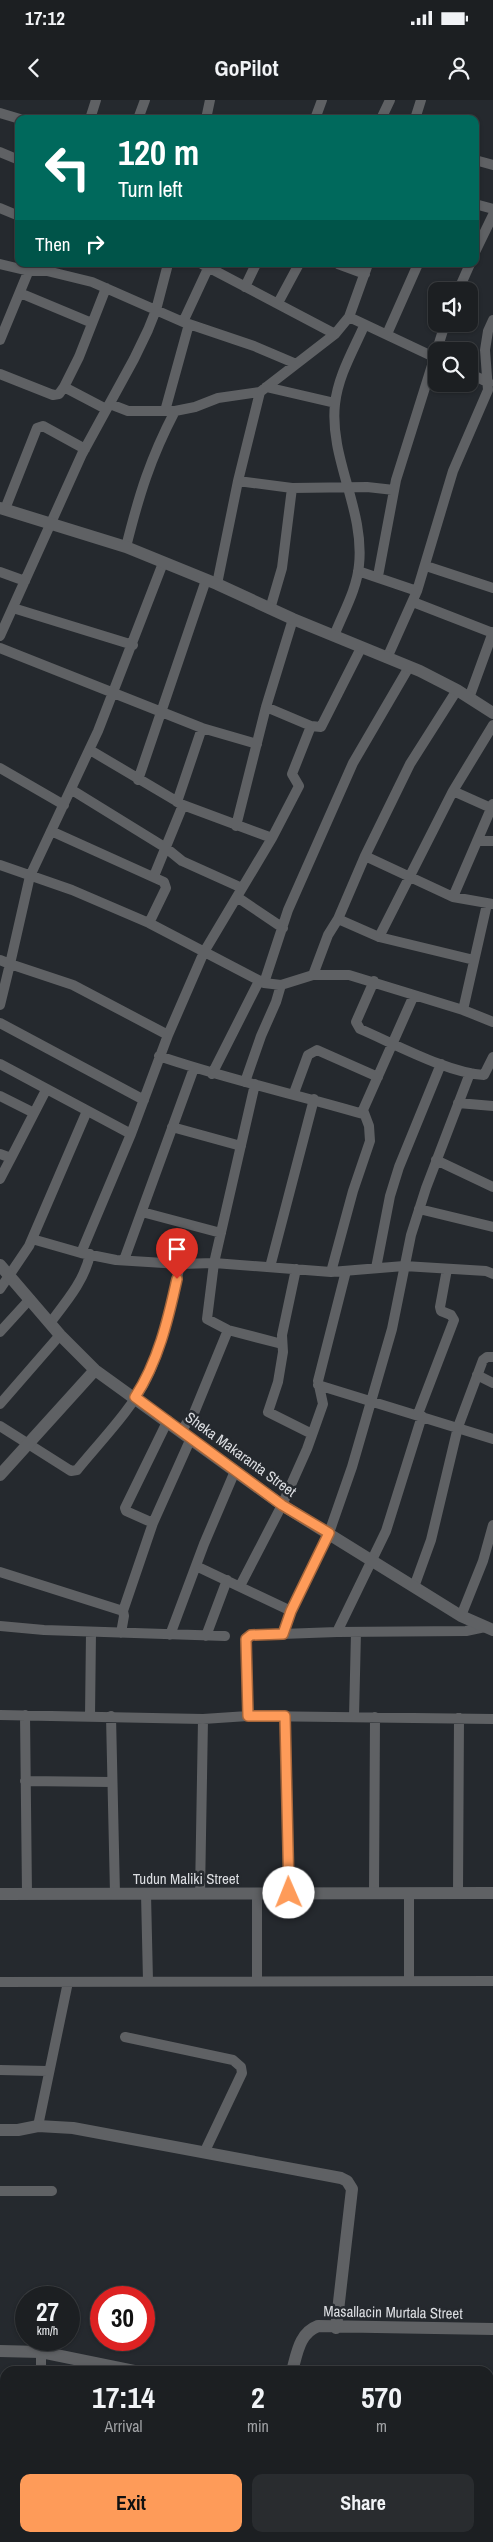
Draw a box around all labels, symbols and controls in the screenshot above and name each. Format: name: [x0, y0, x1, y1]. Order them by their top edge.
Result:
text: 17:12: [25, 5, 65, 31]
text: GoPilot: [214, 53, 279, 83]
icon: back: [20, 54, 48, 82]
icon: person: [445, 54, 473, 82]
text: 120 m: [118, 129, 199, 176]
icon: left: [35, 135, 100, 200]
text: Turn left: [118, 174, 183, 204]
icon: right: [81, 230, 109, 258]
text: Then: [35, 231, 71, 257]
map controls: [428, 282, 478, 392]
button: sound: [428, 282, 478, 332]
button: search: [428, 342, 478, 392]
pin: [156, 1228, 198, 1279]
icon: arrive: [163, 1235, 191, 1263]
street label: Sheka Makaranta Street: [181, 1407, 301, 1502]
position arrow: [262, 1866, 314, 1918]
street label: Tudun Maliki Street: [133, 1868, 240, 1889]
speed limit sign: 30: [90, 2286, 155, 2351]
text: 27: [36, 2295, 59, 2329]
street label: Masallacin Murtala Street: [323, 2300, 463, 2324]
text: km/h: [37, 2323, 58, 2339]
text: 17:14: [92, 2377, 155, 2417]
text: 2: [251, 2377, 265, 2417]
text: 570: [361, 2377, 402, 2417]
text: Arrival: [105, 2415, 142, 2437]
text: min: [247, 2415, 269, 2437]
text: m: [376, 2415, 387, 2437]
button: Exit: [20, 2474, 242, 2532]
button: Share: [252, 2474, 474, 2532]

